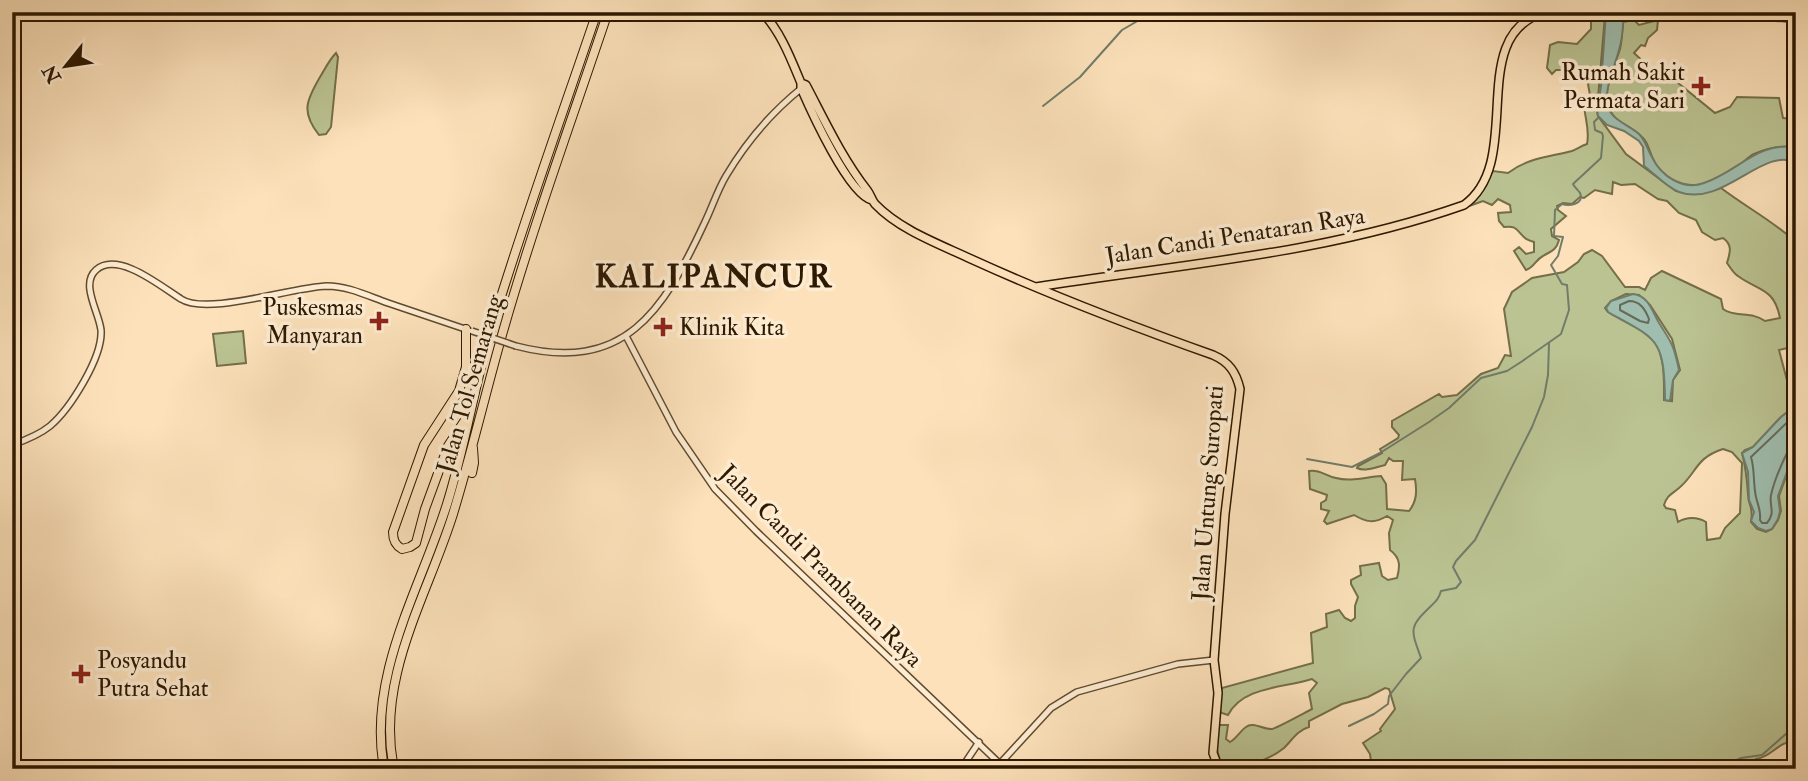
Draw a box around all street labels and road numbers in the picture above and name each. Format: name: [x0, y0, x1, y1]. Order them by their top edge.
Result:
street label: Jalan Candi Penataran Raya: [1102, 200, 1368, 272]
street label: Jalan Tol Semarang: [429, 290, 511, 478]
street label: Jalan Untung Suropati: [1185, 384, 1231, 603]
street label: Jalan Candi Prambanan Raya: [712, 457, 930, 675]

